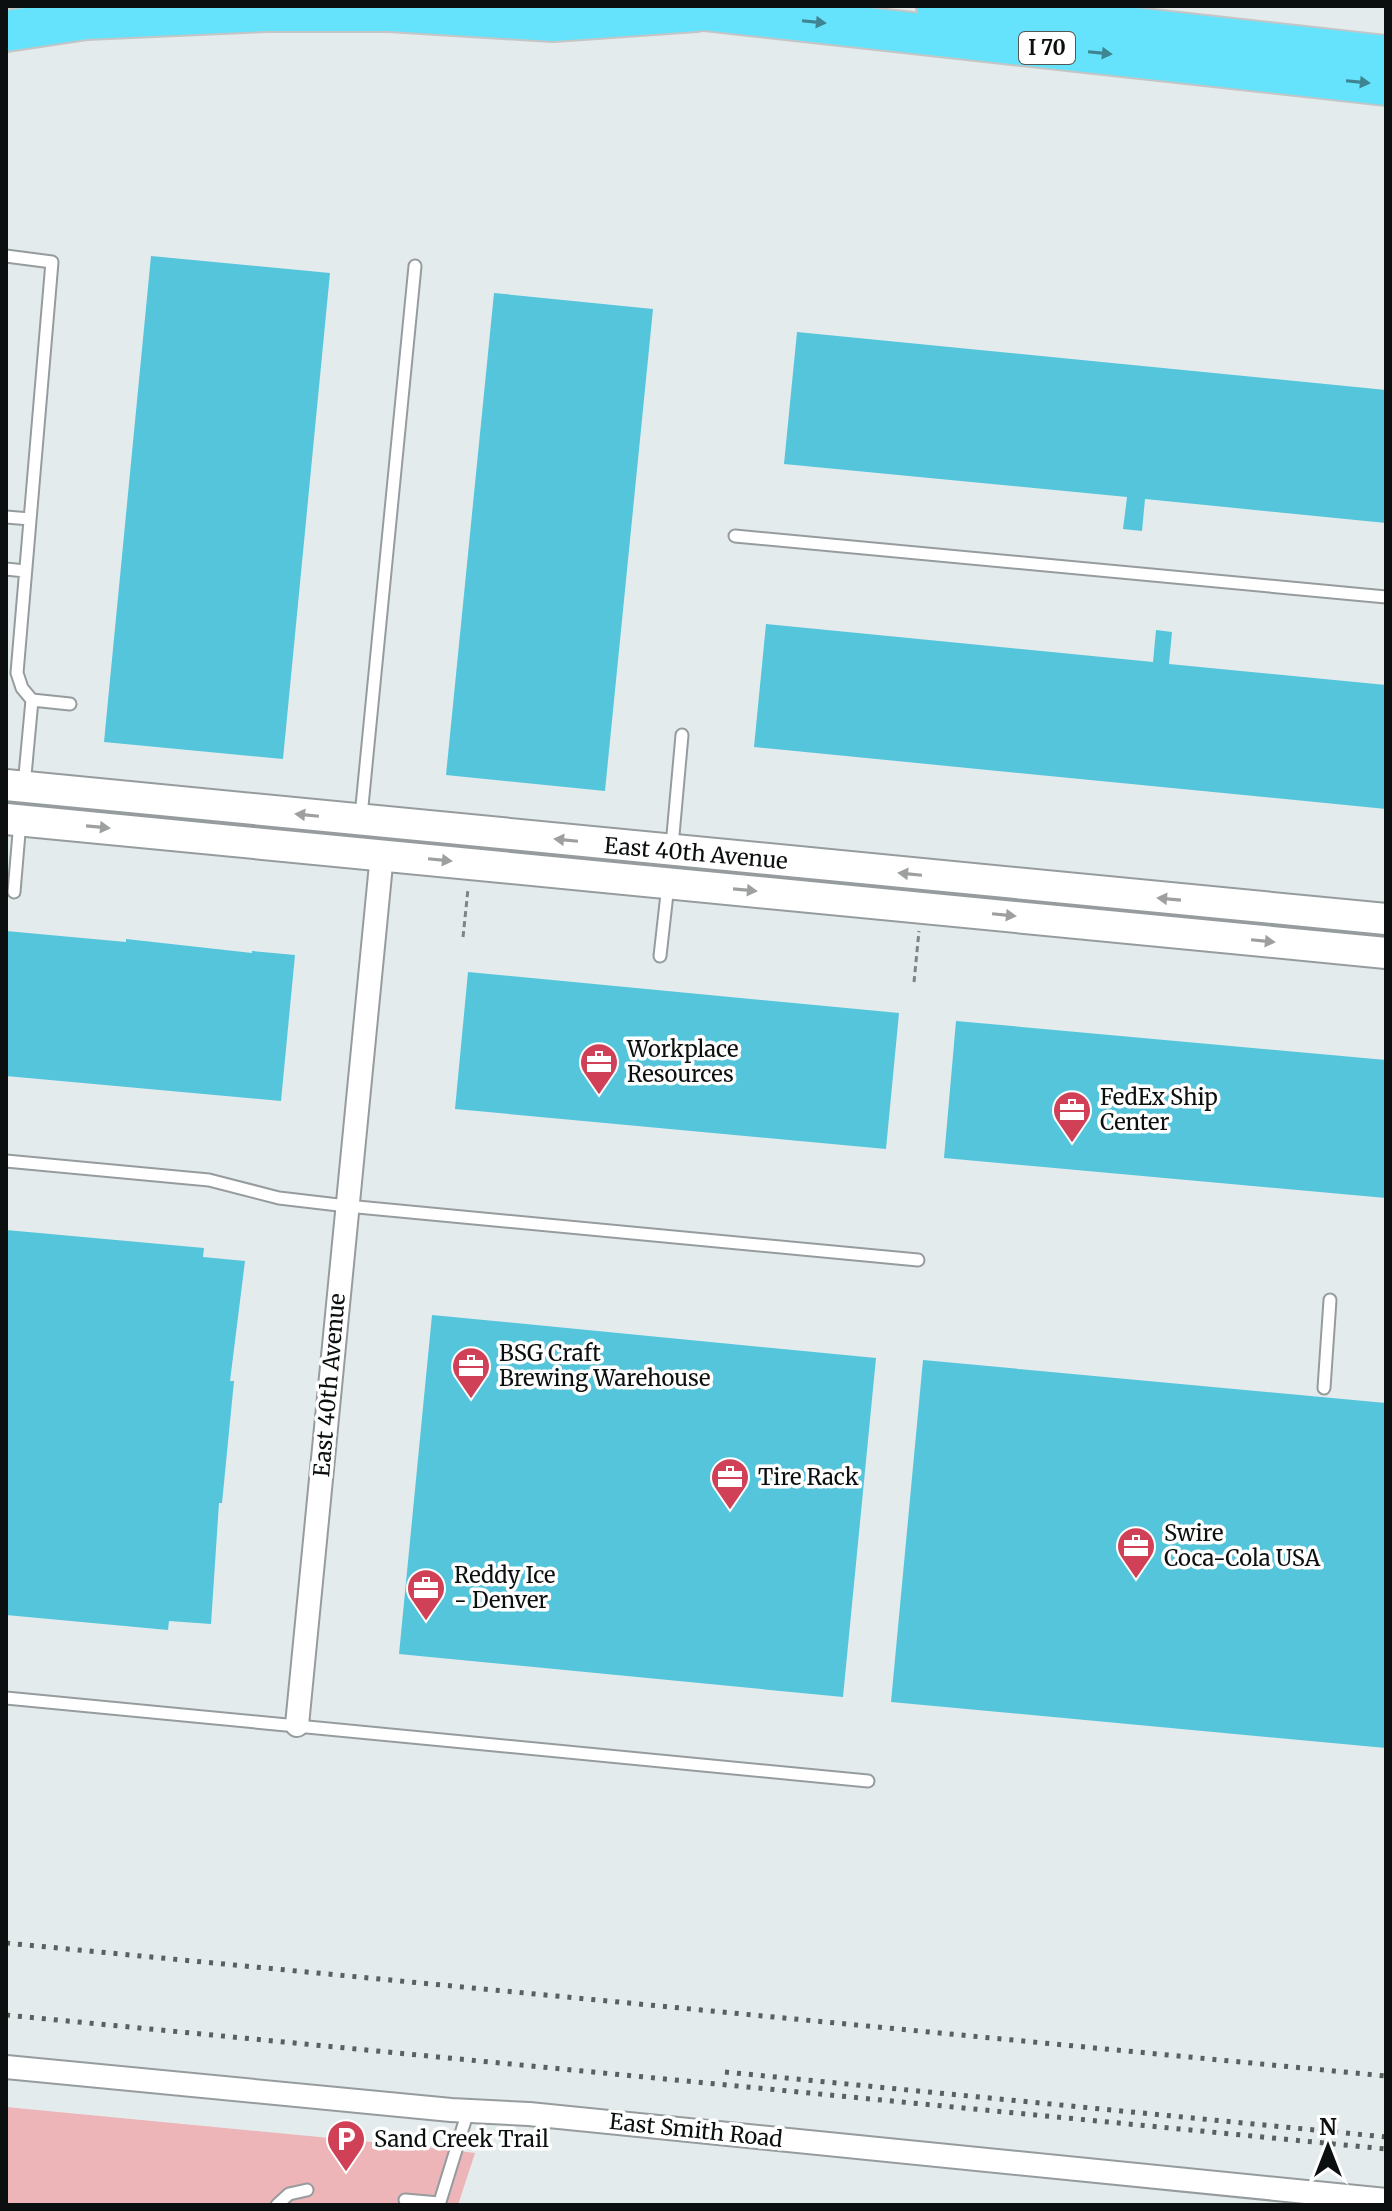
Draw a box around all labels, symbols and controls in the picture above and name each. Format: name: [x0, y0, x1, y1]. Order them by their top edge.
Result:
one-way arrow: [802, 16, 827, 29]
road number: I 70: [1019, 32, 1075, 64]
one-way arrow: [1088, 47, 1113, 60]
one-way arrow: [1346, 75, 1371, 88]
one-way arrow: [294, 809, 319, 822]
one-way arrow: [86, 821, 111, 834]
street label: East 40th Avenue: [603, 831, 789, 875]
one-way arrow: [553, 834, 578, 847]
one-way arrow: [428, 854, 453, 867]
one-way arrow: [897, 867, 922, 880]
one-way arrow: [733, 884, 758, 897]
one-way arrow: [1156, 892, 1181, 905]
one-way arrow: [992, 909, 1017, 922]
one-way arrow: [1251, 935, 1276, 948]
place label: Workplace Resources: [626, 1035, 738, 1088]
office icon: Workplace Resources: [578, 1041, 620, 1096]
place label: FedEx Ship Center: [1100, 1083, 1218, 1136]
office icon: FedEx Ship Center: [1051, 1089, 1093, 1144]
street label: East 40th Avenue: [307, 1292, 351, 1478]
place label: BSG Craft Brewing Warehouse: [499, 1339, 710, 1392]
office icon: BSG Craft Brewing Warehouse: [450, 1345, 492, 1400]
office icon: Tire Rack: [709, 1456, 751, 1511]
place label: Tire Rack: [758, 1463, 859, 1491]
place label: Swire Coca-Cola USA: [1164, 1519, 1321, 1572]
office icon: Swire Coca-Cola USA: [1115, 1525, 1157, 1580]
place label: Reddy Ice - Denver: [454, 1561, 556, 1614]
office icon: Reddy Ice - Denver: [405, 1567, 447, 1622]
street label: East Smith Road: [608, 2107, 784, 2153]
north arrow: [1288, 2107, 1368, 2187]
text: N: [1319, 2113, 1337, 2141]
parking icon: Sand Creek Trail: [325, 2118, 367, 2173]
place label: Sand Creek Trail: [374, 2125, 549, 2153]

